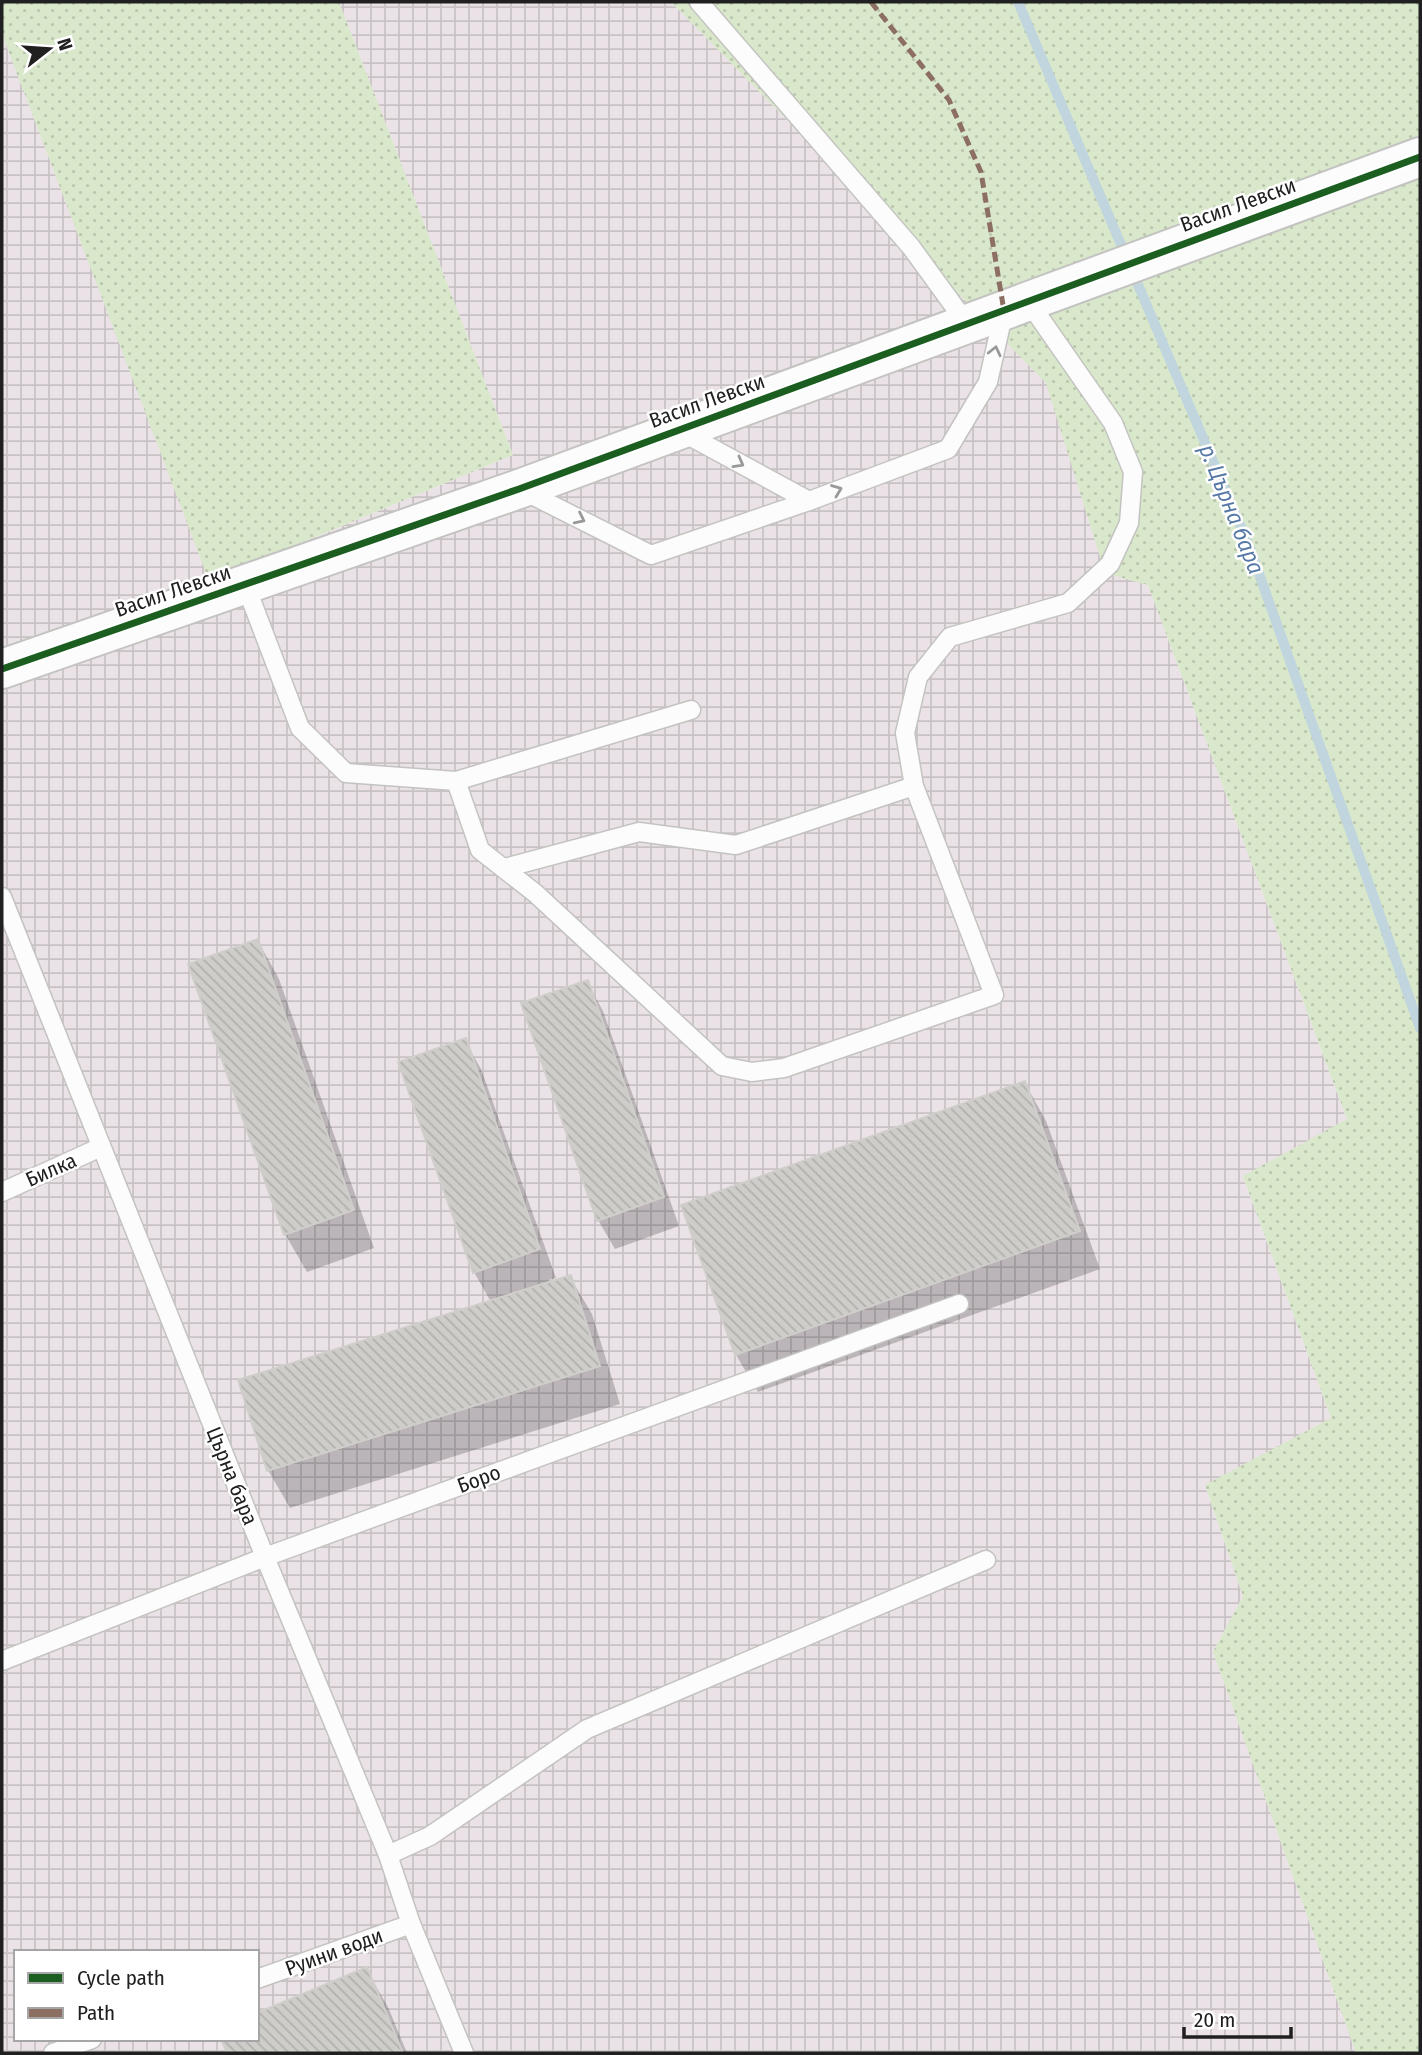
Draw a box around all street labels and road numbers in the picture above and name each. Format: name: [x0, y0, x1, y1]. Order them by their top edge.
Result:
street label: Васил Левски: [1177, 172, 1299, 238]
street label: Васил Левски: [646, 368, 768, 434]
street label: Васил Левски: [112, 559, 234, 623]
street label: Билка: [22, 1147, 80, 1193]
street label: Църна бара: [201, 1423, 263, 1529]
street label: Боро: [454, 1459, 504, 1499]
street label: Руини води: [282, 1922, 386, 1982]

